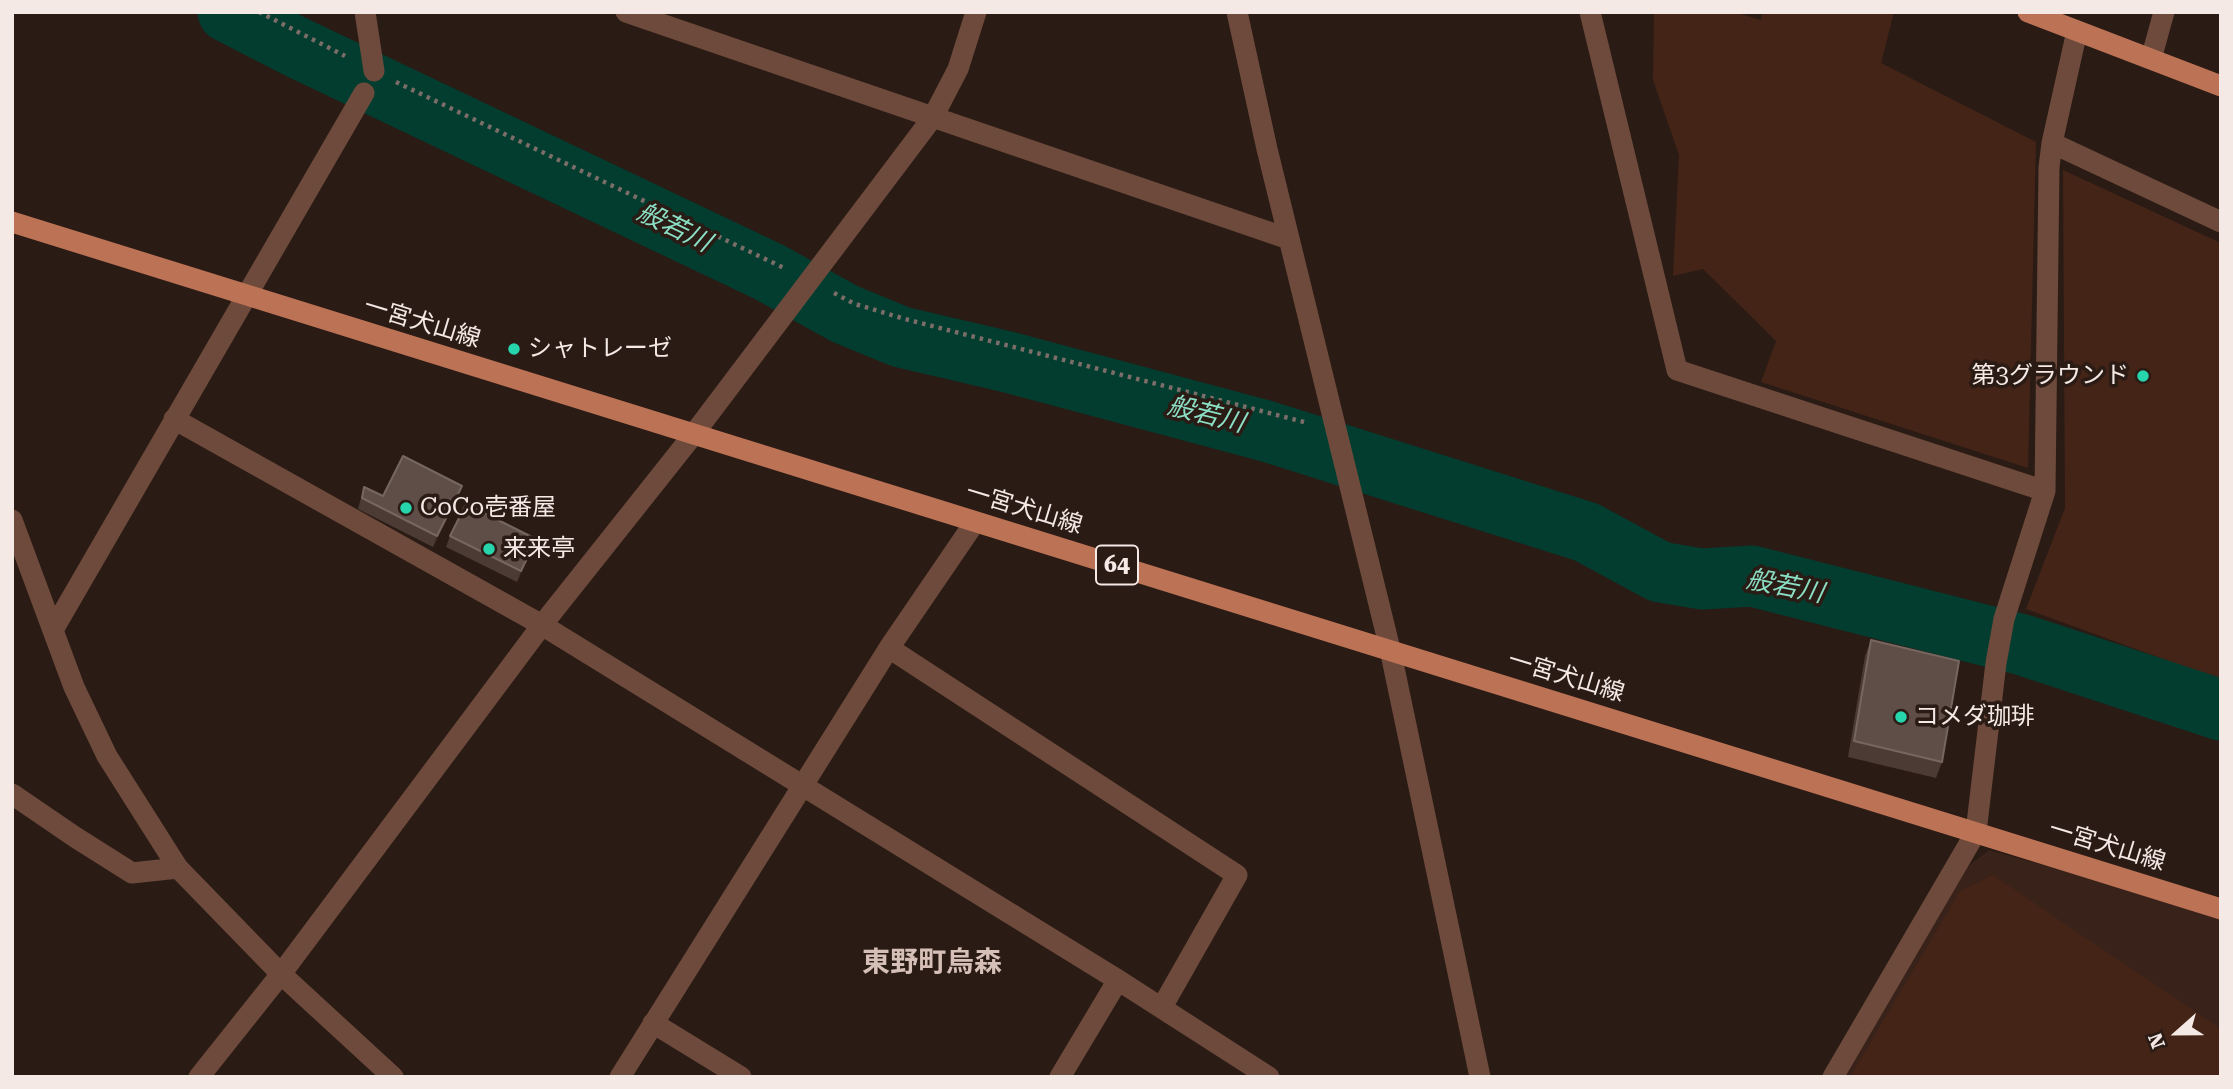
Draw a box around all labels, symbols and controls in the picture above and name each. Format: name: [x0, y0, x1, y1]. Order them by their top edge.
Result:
water label: 般若川: [632, 197, 716, 259]
street label: 一宮犬山線: [360, 292, 484, 354]
place label: シャトレーゼ: [528, 335, 672, 363]
marker: シャトレーゼ: [506, 341, 522, 357]
place label: 第3グラウンド: [1972, 362, 2129, 390]
marker: 第3グラウンド: [2135, 368, 2151, 384]
water label: 般若川: [1164, 390, 1248, 440]
street label: 一宮犬山線: [962, 478, 1086, 540]
place label: CoCo壱番屋: [420, 494, 556, 522]
marker: CoCo壱番屋: [398, 500, 414, 516]
place label: 来来亭: [503, 535, 575, 563]
marker: 来来亭: [481, 541, 497, 557]
road number: 64: [1096, 545, 1138, 584]
water label: 般若川: [1744, 564, 1826, 610]
street label: 一宮犬山線: [1504, 646, 1628, 708]
place label: コメダ珈琲: [1915, 703, 2035, 731]
marker: コメダ珈琲: [1893, 709, 1909, 725]
street label: 一宮犬山線: [2045, 815, 2169, 877]
district label: 東野町烏森: [862, 946, 1002, 980]
north arrow: [2142, 998, 2212, 1068]
text: N: [2144, 1030, 2170, 1052]

